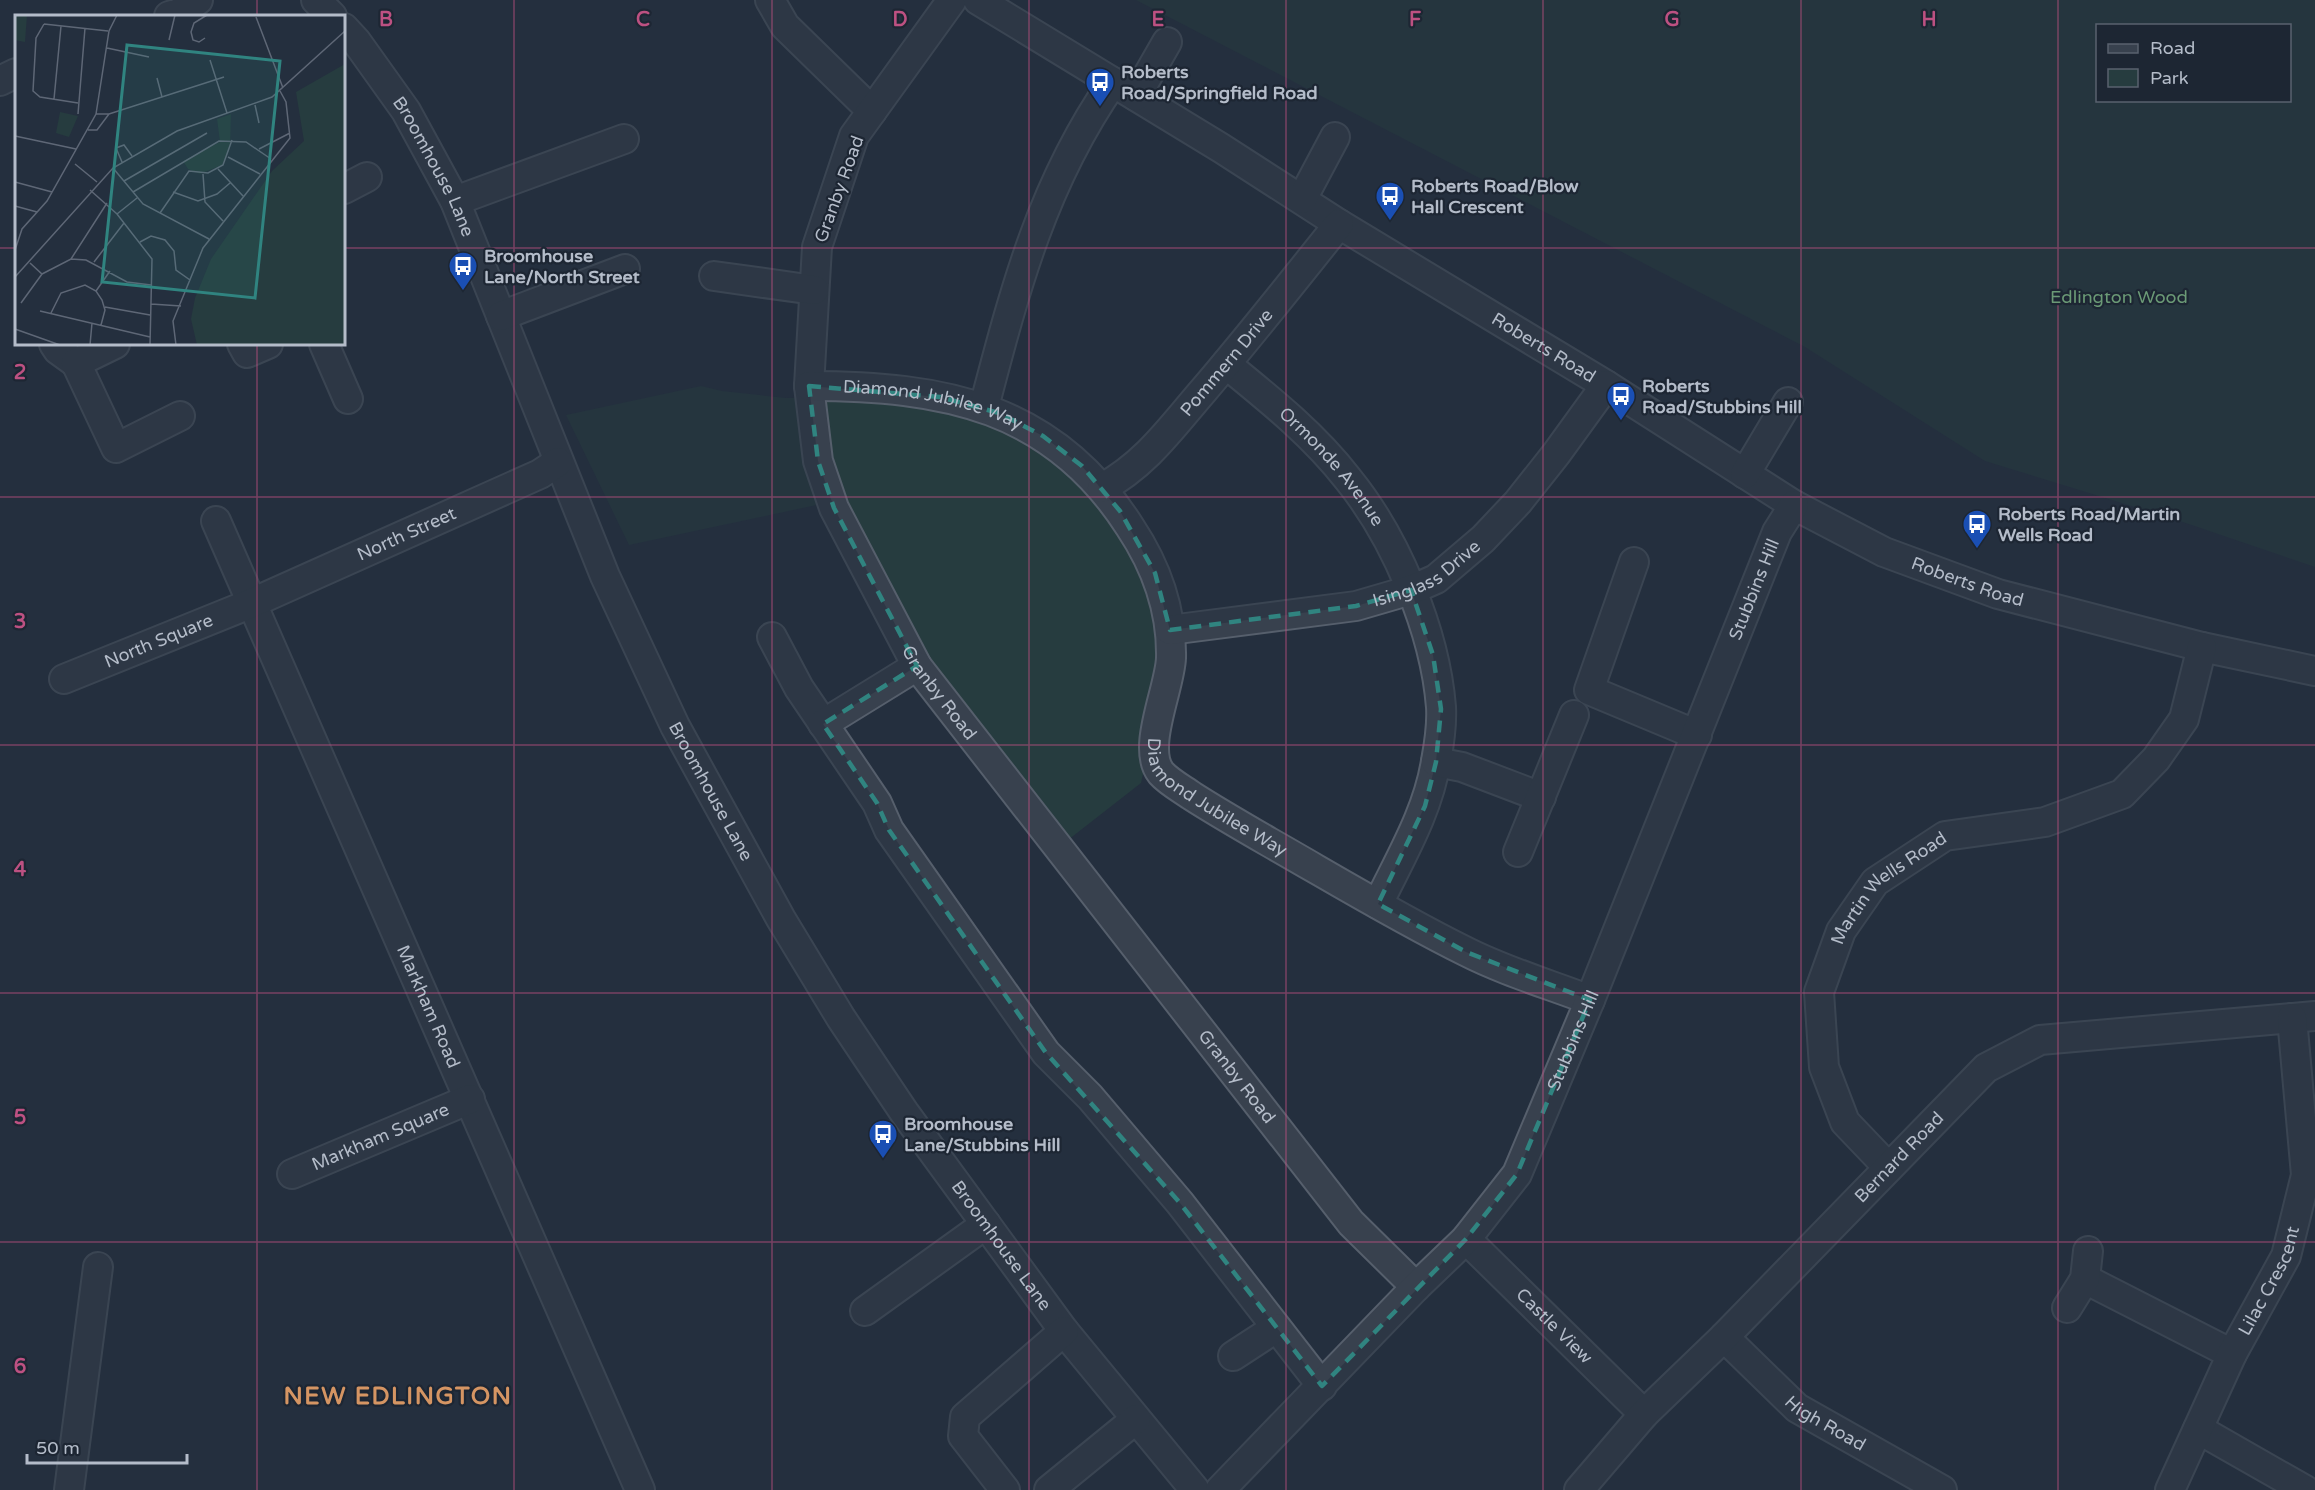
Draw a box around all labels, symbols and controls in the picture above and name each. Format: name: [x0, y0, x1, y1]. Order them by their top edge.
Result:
text: B: [379, 8, 393, 32]
text: C: [636, 8, 650, 32]
text: D: [892, 8, 908, 32]
text: E: [1152, 8, 1165, 32]
text: F: [1409, 8, 1421, 32]
text: G: [1664, 8, 1680, 32]
text: H: [1921, 8, 1937, 32]
inset map: [15, 15, 345, 345]
legend: [2096, 24, 2291, 102]
text: Road: [2150, 37, 2195, 59]
place label: Roberts Road/Springfield Road: [1121, 61, 1318, 104]
bus stop icon: Roberts Road/Springfield Road: [1084, 66, 1116, 108]
text: Park: [2150, 67, 2189, 89]
street label: Broomhouse Lane: [388, 92, 479, 240]
street label: Granby Road: [809, 132, 869, 246]
place label: Roberts Road/Blow Hall Crescent: [1411, 175, 1579, 218]
bus stop icon: Roberts Road/Blow Hall Crescent: [1374, 180, 1406, 222]
place label: Broomhouse Lane/North Street: [484, 245, 640, 288]
bus stop icon: Broomhouse Lane/North Street: [447, 250, 479, 292]
park label: Edlington Wood: [2050, 286, 2188, 308]
street label: Pommern Drive: [1175, 304, 1278, 421]
street label: Roberts Road: [1488, 308, 1600, 387]
text: 2: [14, 361, 26, 385]
street label: Diamond Jubilee Way: [843, 375, 1027, 435]
place label: Roberts Road/Stubbins Hill: [1642, 375, 1802, 418]
bus stop icon: Roberts Road/Stubbins Hill: [1605, 380, 1637, 422]
street label: Ormonde Avenue: [1275, 402, 1389, 530]
street label: North Street: [354, 502, 459, 566]
place label: Roberts Road/Martin Wells Road: [1998, 503, 2180, 546]
bus stop icon: Roberts Road/Martin Wells Road: [1961, 508, 1993, 550]
street label: Isinglass Drive: [1370, 535, 1485, 612]
street label: Stubbins Hill: [1724, 536, 1784, 643]
street label: Roberts Road: [1908, 552, 2026, 611]
street label: North Square: [101, 609, 216, 673]
text: 3: [14, 610, 26, 634]
street label: Granby Road: [897, 642, 981, 744]
street label: Broomhouse Lane: [664, 718, 758, 865]
street label: Diamond Jubilee Way: [1143, 737, 1291, 861]
street label: Martin Wells Road: [1826, 827, 1951, 947]
text: 4: [14, 858, 27, 882]
street label: Markham Road: [392, 942, 465, 1071]
street label: Stubbins Hill: [1542, 987, 1604, 1094]
street label: Granby Road: [1194, 1025, 1280, 1128]
street label: Markham Square: [308, 1098, 452, 1175]
text: 5: [14, 1106, 26, 1130]
street label: Bernard Road: [1850, 1107, 1948, 1207]
place label: Broomhouse Lane/Stubbins Hill: [904, 1113, 1060, 1156]
bus stop icon: Broomhouse Lane/Stubbins Hill: [867, 1118, 899, 1160]
street label: Broomhouse Lane: [947, 1176, 1056, 1315]
street label: Lilac Crescent: [2233, 1224, 2304, 1339]
street label: Castle View: [1512, 1284, 1597, 1368]
text: 6: [14, 1355, 26, 1379]
district label: NEW EDLINGTON: [284, 1382, 512, 1411]
street label: High Road: [1780, 1391, 1870, 1456]
scale bar: [27, 1427, 188, 1465]
text: 50 m: [36, 1437, 80, 1459]

